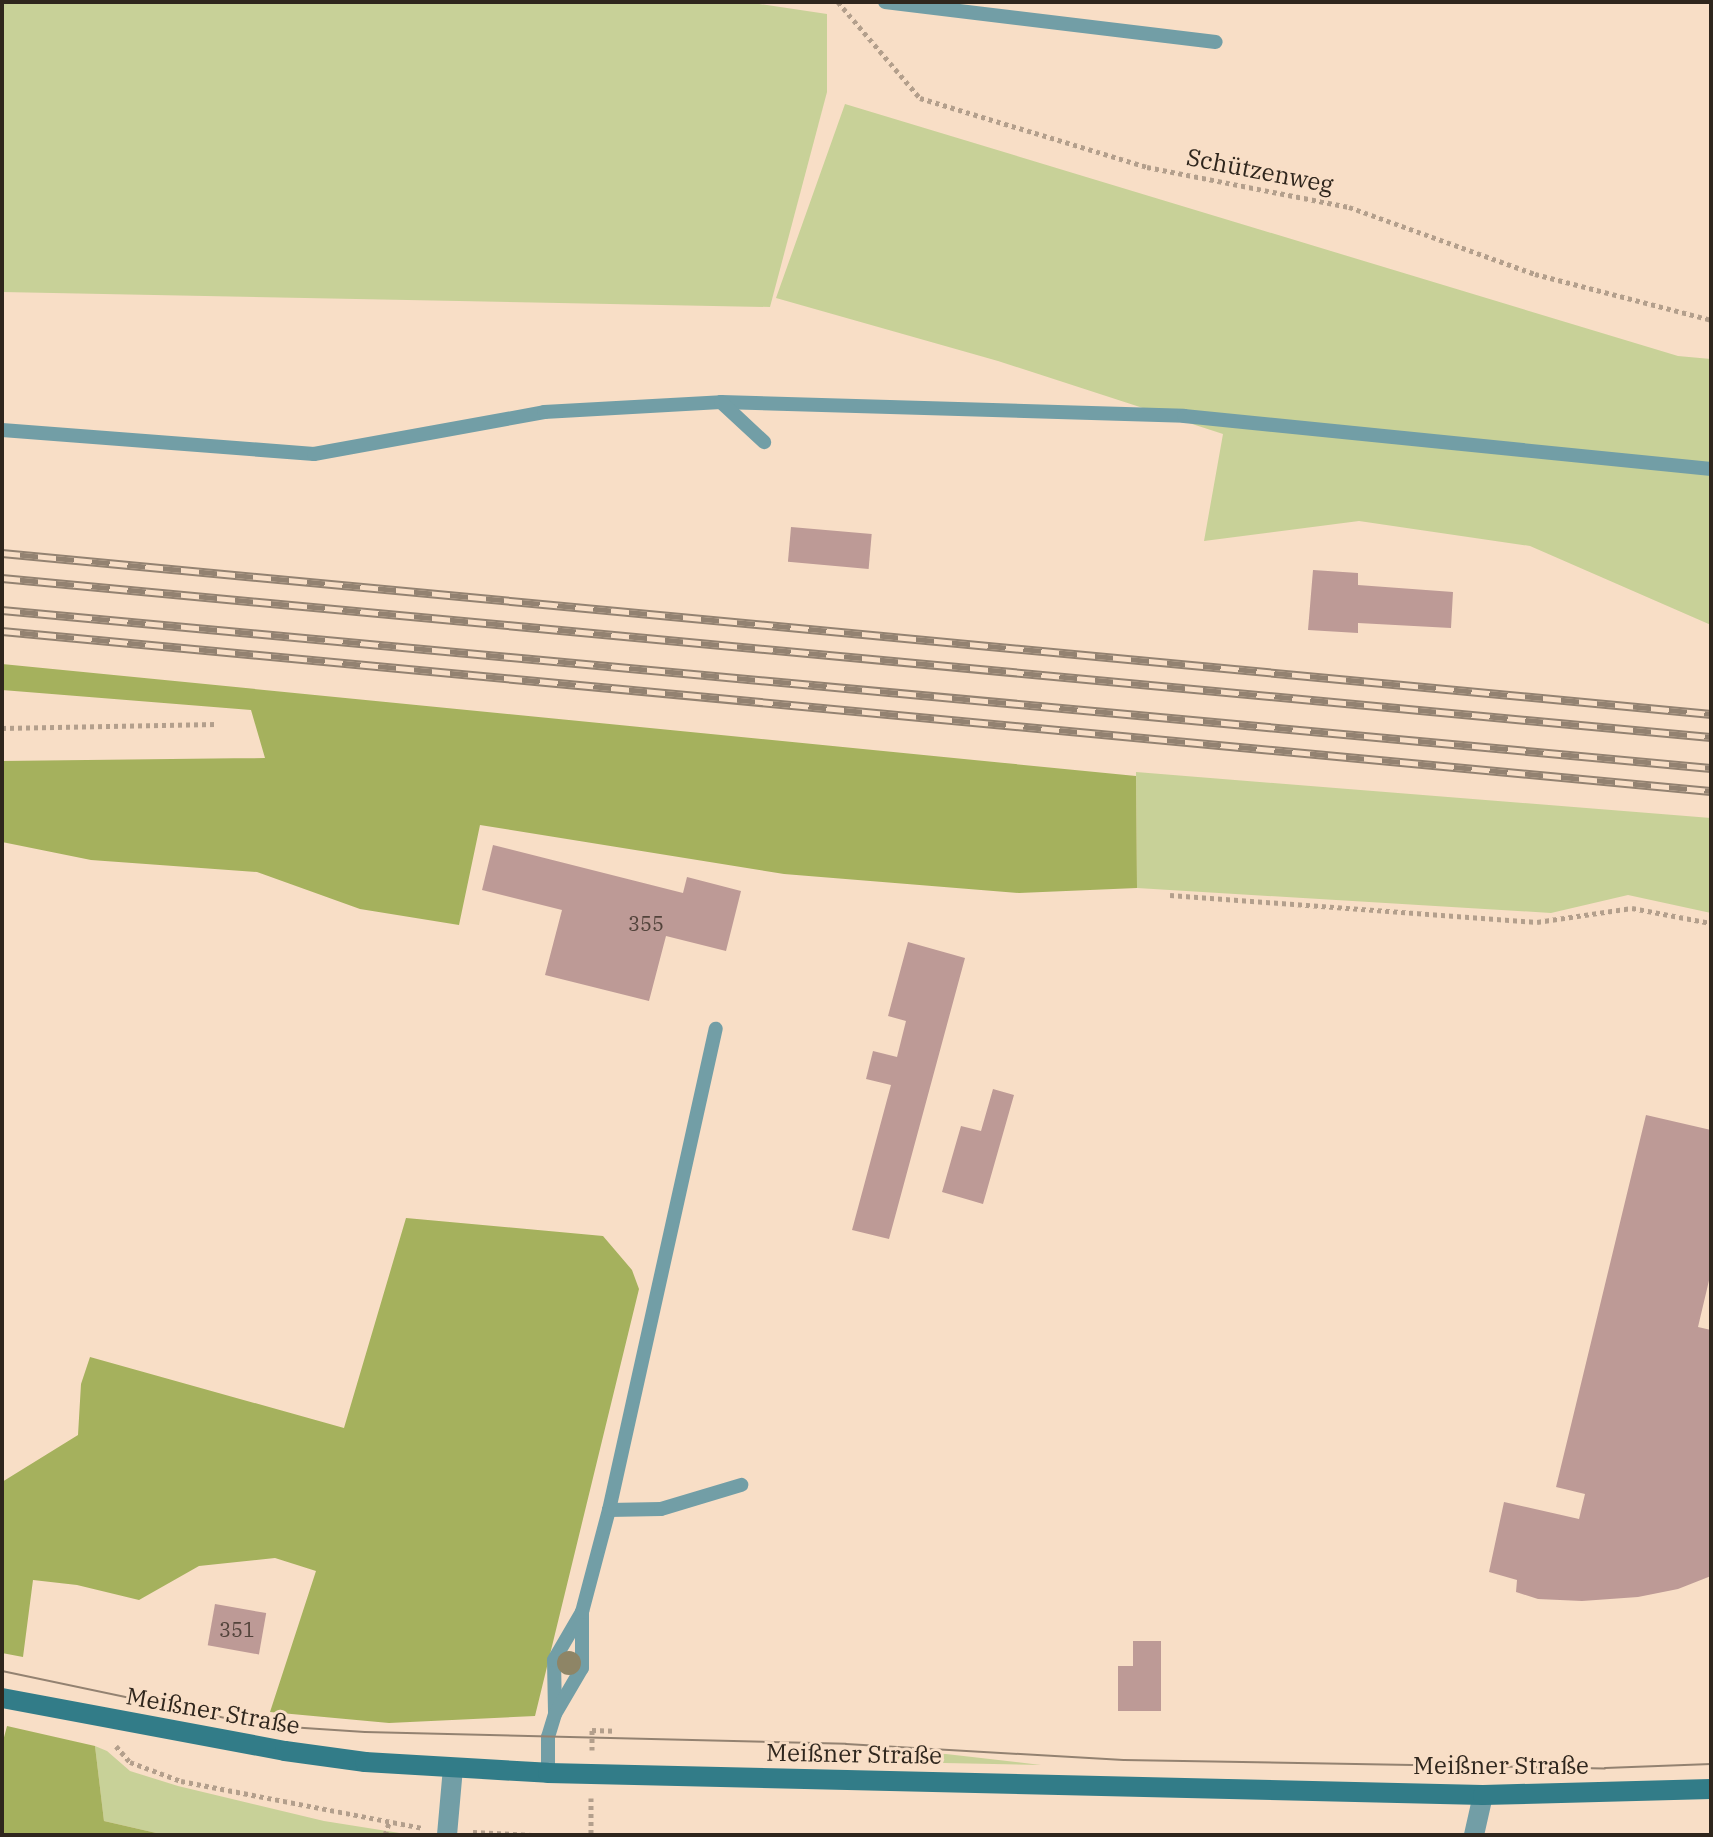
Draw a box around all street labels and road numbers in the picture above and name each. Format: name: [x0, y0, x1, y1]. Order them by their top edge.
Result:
street label: Schützenweg: [1184, 143, 1336, 199]
street label: Meißner Straße: [124, 1682, 302, 1740]
street label: Meißner Straße: [766, 1738, 942, 1770]
street label: Meißner Straße: [1413, 1752, 1589, 1780]

